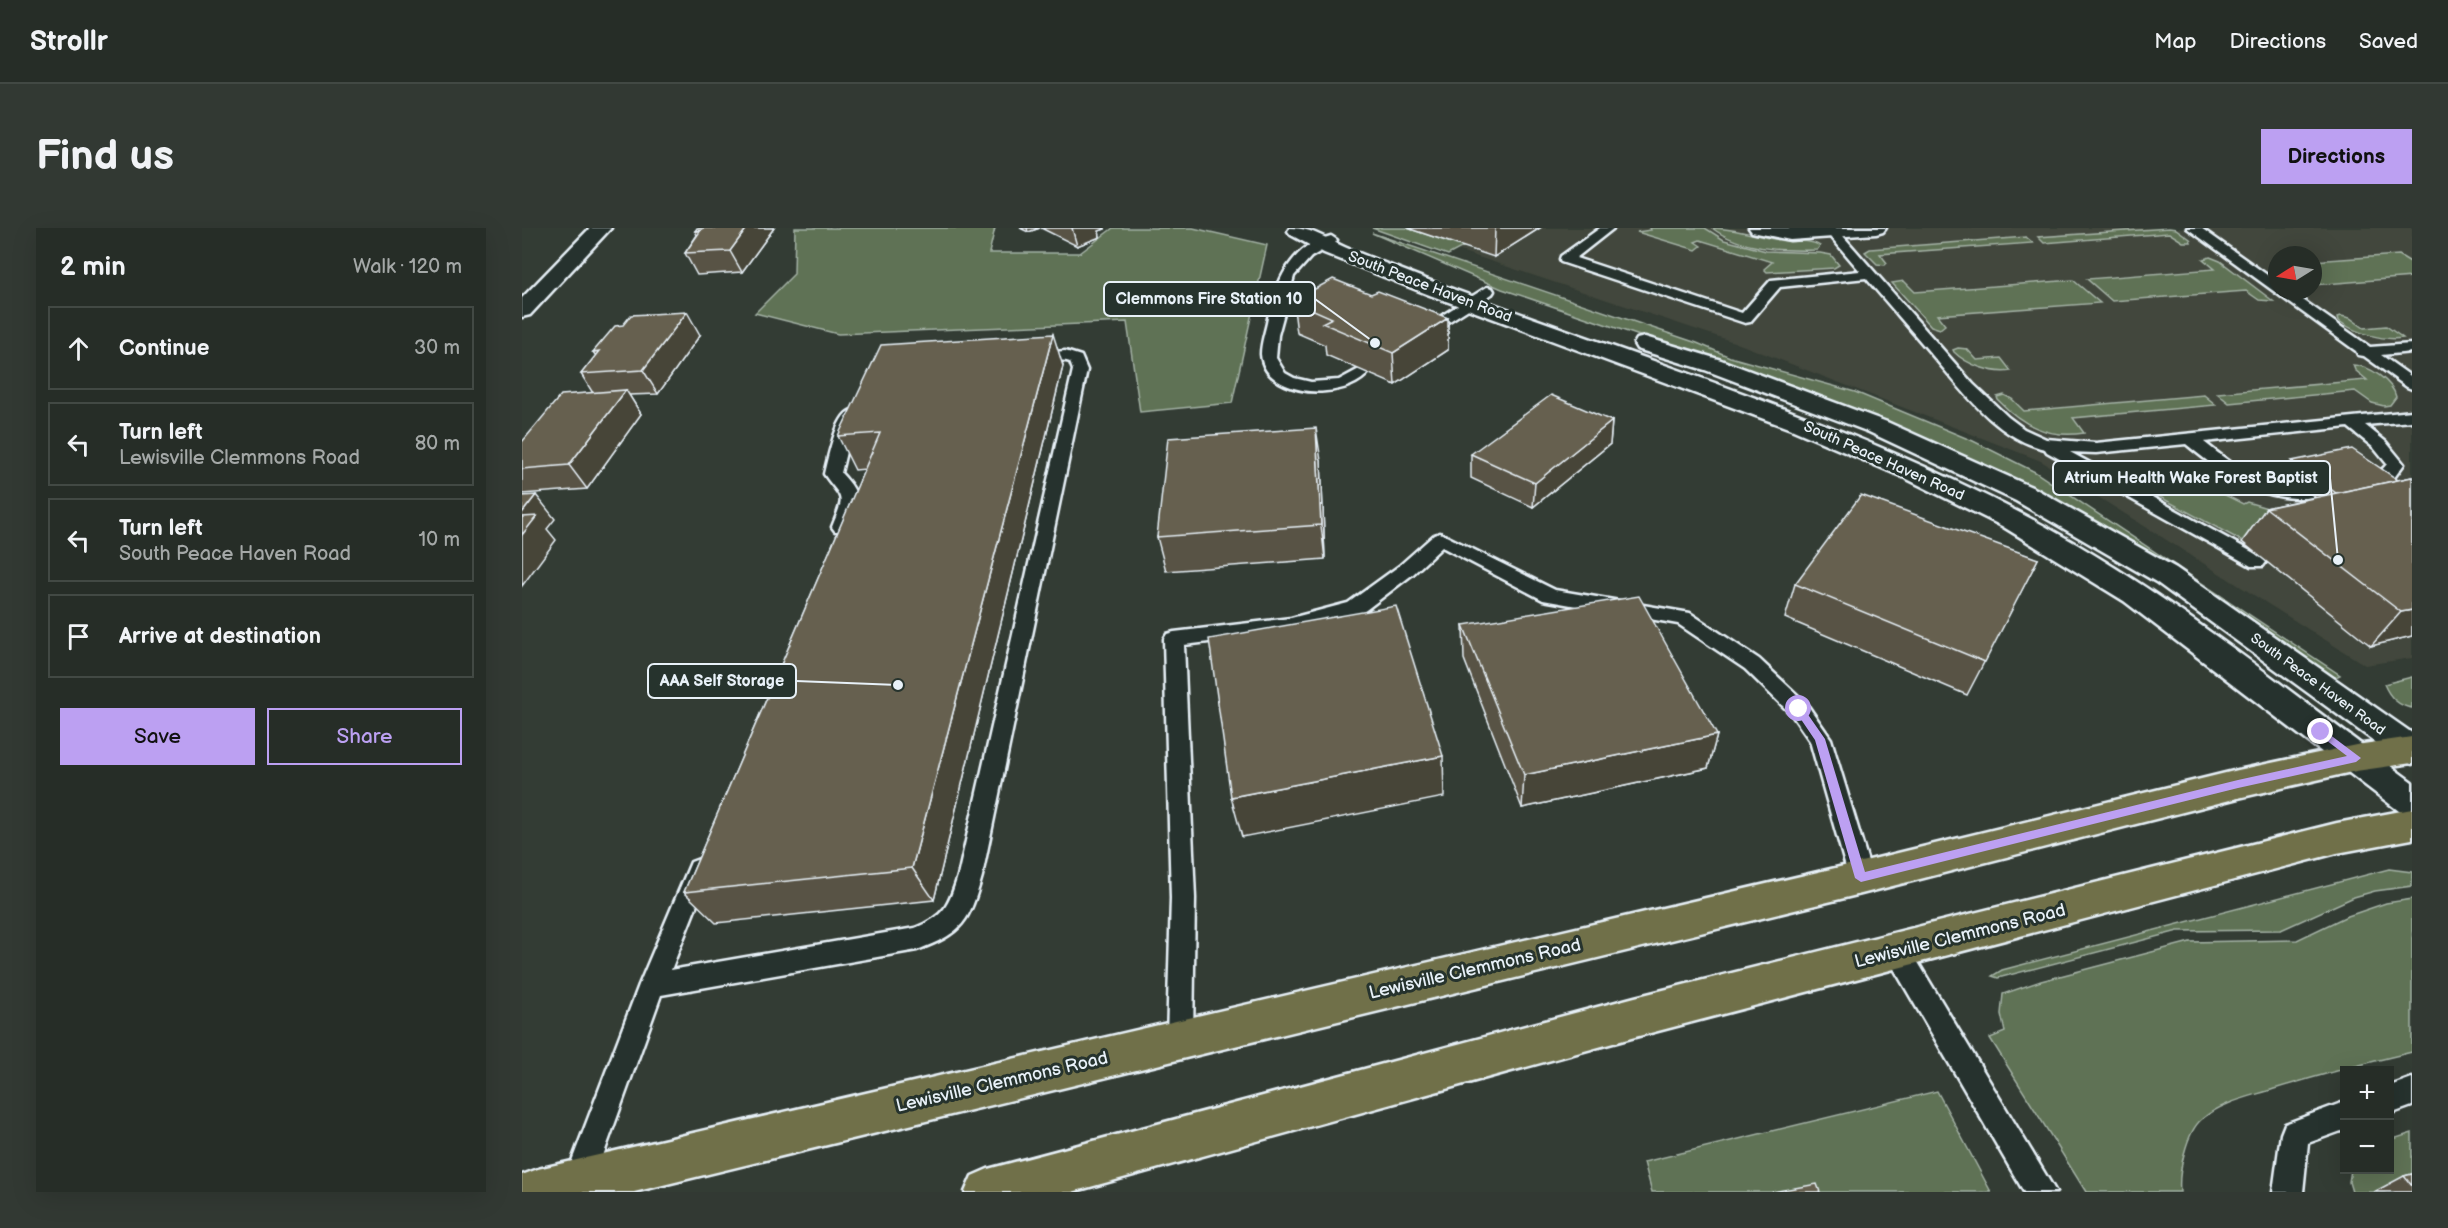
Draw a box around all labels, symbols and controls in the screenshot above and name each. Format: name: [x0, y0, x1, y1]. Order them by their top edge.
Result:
text: Strollr: [30, 25, 108, 58]
text: Map: [2154, 29, 2197, 54]
text: Directions: [2230, 29, 2326, 54]
text: Saved: [2359, 29, 2418, 54]
button: Directions: [2261, 129, 2412, 184]
text: Find us: [36, 131, 174, 182]
north arrow: [2268, 246, 2322, 300]
street label: South Peace Haven Road: [1345, 247, 1515, 327]
text: 2 min: [60, 252, 126, 283]
text: Walk · 120 m: [353, 255, 462, 279]
callout: Clemmons Fire Station 10: [1104, 282, 1315, 316]
text: Clemmons Fire Station 10: [1115, 290, 1303, 309]
icon: ahead: [62, 332, 95, 365]
text: Continue: [119, 335, 209, 362]
text: 30 m: [414, 336, 460, 360]
street label: South Peace Haven Road: [1801, 417, 1967, 505]
text: Turn left: [119, 419, 203, 446]
icon: left: [62, 428, 95, 461]
text: 80 m: [415, 432, 460, 456]
text: Lewisville Clemmons Road: [119, 446, 360, 470]
callout: Atrium Health Wake Forest Baptist: [2053, 461, 2330, 495]
text: Atrium Health Wake Forest Baptist: [2063, 469, 2318, 488]
text: Turn left: [119, 515, 203, 542]
icon: left: [62, 524, 95, 557]
text: 10 m: [419, 528, 460, 552]
text: South Peace Haven Road: [119, 542, 351, 566]
icon: arrive: [62, 620, 95, 653]
text: Arrive at destination: [119, 623, 321, 650]
street label: South Peace Haven Road: [2247, 629, 2389, 739]
callout: AAA Self Storage: [648, 664, 796, 698]
text: AAA Self Storage: [659, 672, 784, 691]
route start: [1785, 695, 1811, 721]
button: Save: [60, 708, 255, 765]
button: Share: [267, 708, 462, 765]
route end: [2307, 718, 2333, 744]
street label: Lewisville Clemmons Road: [1852, 900, 2068, 972]
street label: Lewisville Clemmons Road: [1367, 934, 1583, 1004]
street label: Lewisville Clemmons Road: [894, 1047, 1110, 1117]
map controls: [2340, 1066, 2394, 1174]
button: +: [2340, 1066, 2394, 1120]
button: −: [2340, 1120, 2394, 1174]

